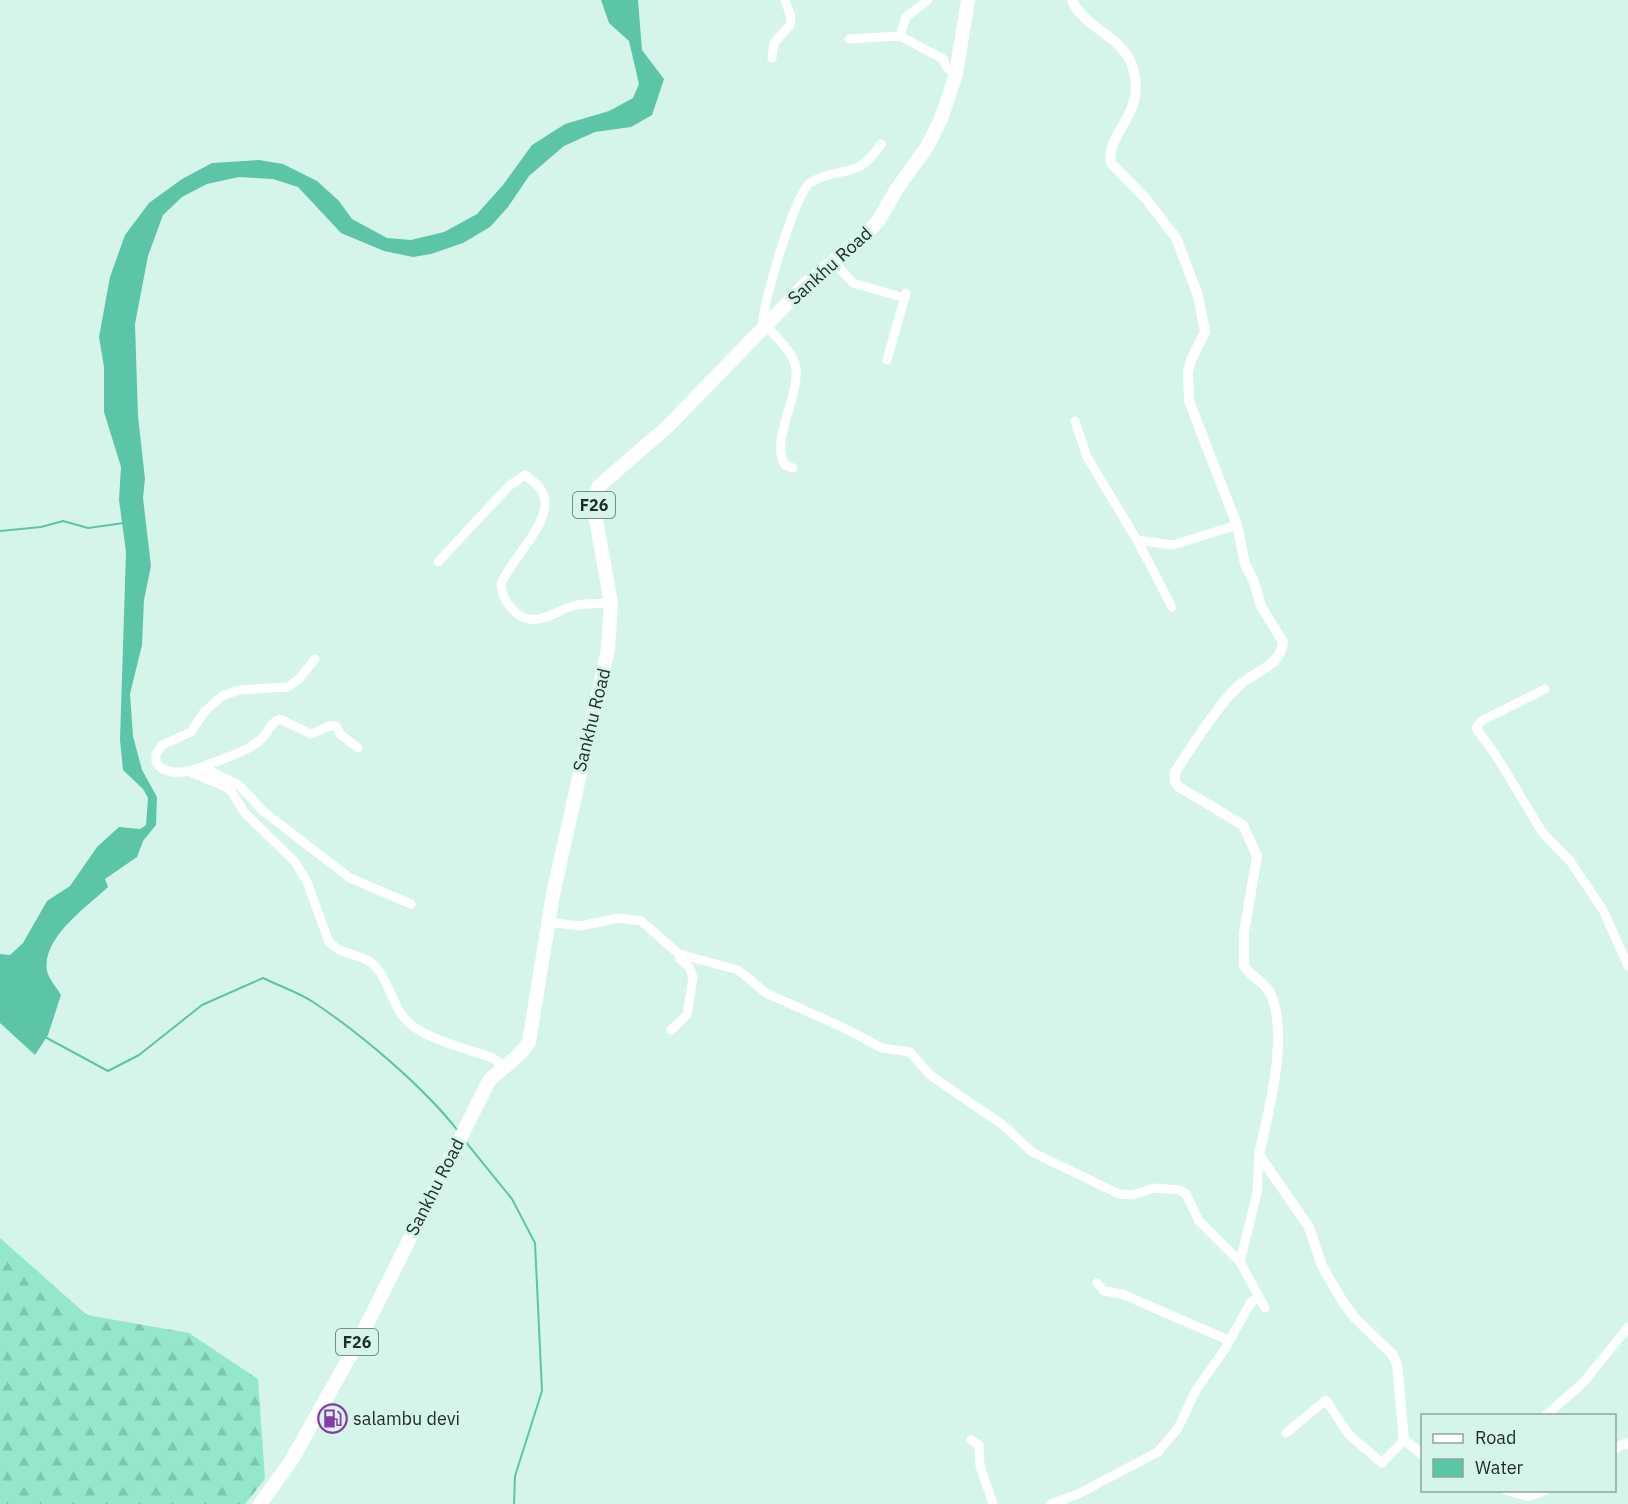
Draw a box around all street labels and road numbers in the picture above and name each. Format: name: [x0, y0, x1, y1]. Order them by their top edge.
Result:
street label: Sankhu Road: [783, 222, 877, 310]
road number: F26: [573, 492, 615, 518]
street label: Sankhu Road: [568, 666, 615, 774]
street label: Sankhu Road: [400, 1134, 469, 1239]
road number: F26: [336, 1329, 378, 1355]

